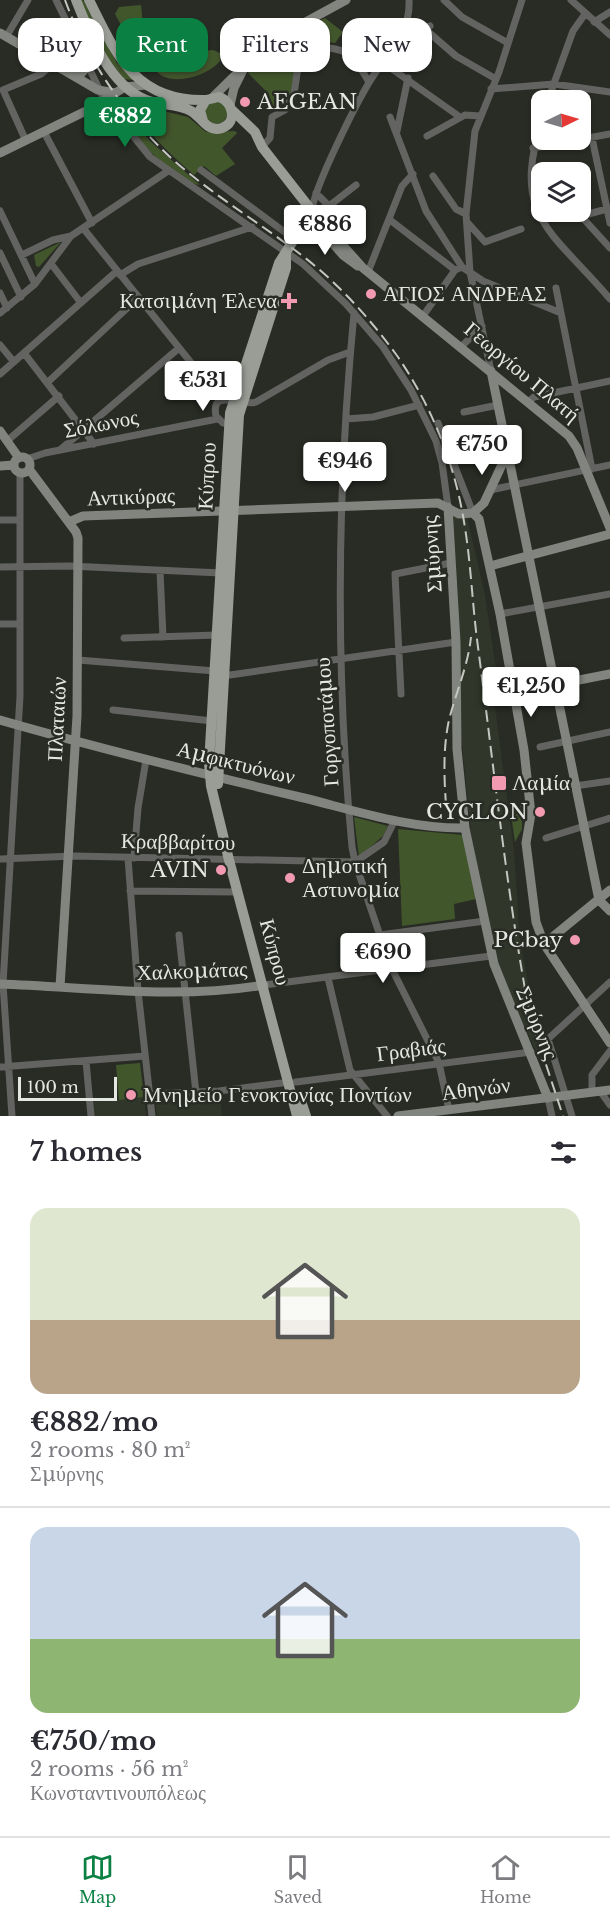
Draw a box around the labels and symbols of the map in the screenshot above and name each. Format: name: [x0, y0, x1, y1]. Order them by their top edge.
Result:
place label: AEGEAN: [256, 89, 357, 115]
north arrow: [531, 90, 591, 150]
marker: AEGEAN: [238, 95, 252, 109]
pin: €882: [89, 97, 161, 148]
pin: €886: [289, 205, 361, 256]
place label: ΑΓΙΟΣ ΑΝΔΡΕΑΣ: [383, 281, 546, 307]
marker: ΑΓΙΟΣ ΑΝΔΡΕΑΣ: [364, 287, 378, 301]
place label: Κατσιμάνη Έλενα: [119, 288, 277, 314]
marker: Κατσιμάνη Έλενα: [282, 294, 296, 308]
street label: Γεωργίου Πλατή: [459, 316, 585, 428]
pin: €531: [167, 361, 239, 412]
street label: Σόλωνος: [62, 404, 141, 444]
pin: €750: [446, 425, 518, 476]
street label: Κύπρου: [192, 442, 222, 510]
pin: €946: [309, 442, 381, 493]
street label: Αντικύρας: [87, 482, 176, 512]
street label: Σμύρνης: [416, 514, 448, 593]
street label: Γοργοποτάμου: [310, 657, 344, 787]
pin: €1,250: [482, 667, 580, 718]
street label: Πλαταιών: [42, 676, 72, 762]
street label: Αμφικτυόνων: [174, 736, 298, 790]
place label: Λαμία: [512, 770, 570, 796]
marker: Λαμία: [490, 774, 508, 792]
place label: CYCLON: [426, 799, 528, 825]
marker: CYCLON: [533, 805, 547, 819]
street label: Κραββαρίτου: [121, 828, 235, 856]
place label: Δημοτική Αστυνομία: [302, 853, 399, 903]
place label: AVIN: [149, 857, 209, 883]
marker: AVIN: [214, 863, 228, 877]
marker: Δημοτική Αστυνομία: [283, 871, 297, 885]
street label: Κύπρου: [254, 916, 296, 988]
place label: PCbay: [493, 927, 564, 953]
pin: €690: [347, 933, 419, 984]
marker: PCbay: [568, 933, 582, 947]
street label: Χαλκομάτας: [136, 956, 248, 986]
street label: Σμύρνης: [510, 982, 564, 1064]
street label: Γραβιάς: [375, 1033, 448, 1067]
street label: Αθηνών: [440, 1072, 512, 1106]
scale bar: [18, 1074, 117, 1102]
place label: Μνημείο Γενοκτονίας Ποντίων: [143, 1082, 412, 1108]
marker: Μνημείο Γενοκτονίας Ποντίων: [124, 1088, 138, 1102]

